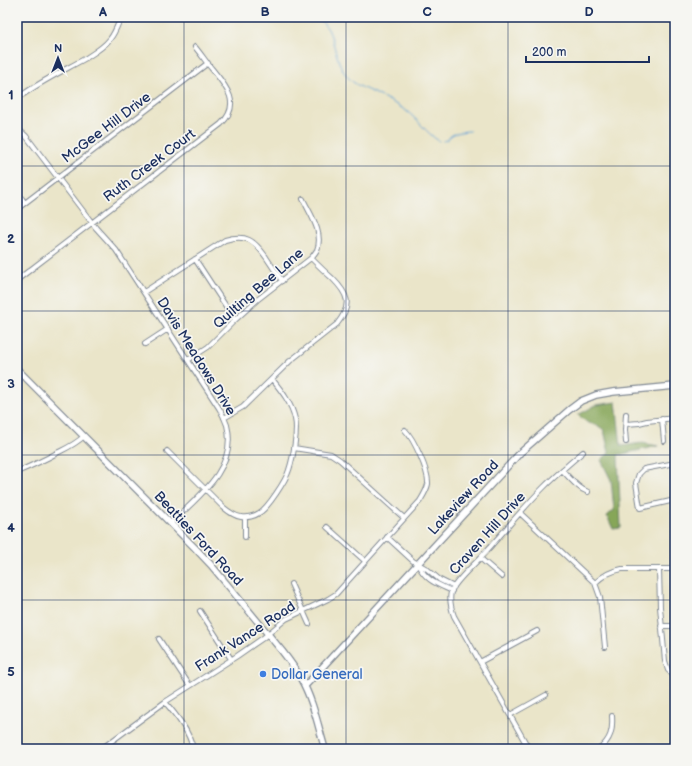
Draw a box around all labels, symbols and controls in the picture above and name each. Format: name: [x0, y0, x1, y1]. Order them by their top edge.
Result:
text: A: [98, 4, 107, 20]
text: B: [260, 4, 270, 20]
text: C: [422, 4, 432, 20]
text: D: [584, 4, 594, 20]
north arrow: [38, 38, 78, 78]
scale bar: [526, 38, 649, 64]
text: N: [54, 42, 62, 55]
text: 200 m: [532, 45, 566, 60]
text: 1: [8, 87, 14, 103]
street label: McGee Hill Drive: [59, 88, 154, 166]
street label: Ruth Creek Court: [100, 125, 199, 205]
text: 2: [7, 231, 15, 247]
street label: Quilting Bee Lane: [210, 245, 307, 332]
street label: Davis Meadows Drive: [153, 294, 240, 418]
text: 3: [7, 376, 15, 392]
street label: Lakeview Road: [425, 457, 502, 538]
street label: Beatties Ford Road: [150, 488, 247, 589]
street label: Craven Hill Drive: [446, 488, 529, 578]
text: 4: [7, 520, 15, 536]
street label: Frank Vance Road: [192, 598, 299, 675]
text: 5: [7, 664, 15, 680]
place label: Dollar General: [271, 666, 363, 683]
marker: Dollar General: [258, 669, 268, 679]

